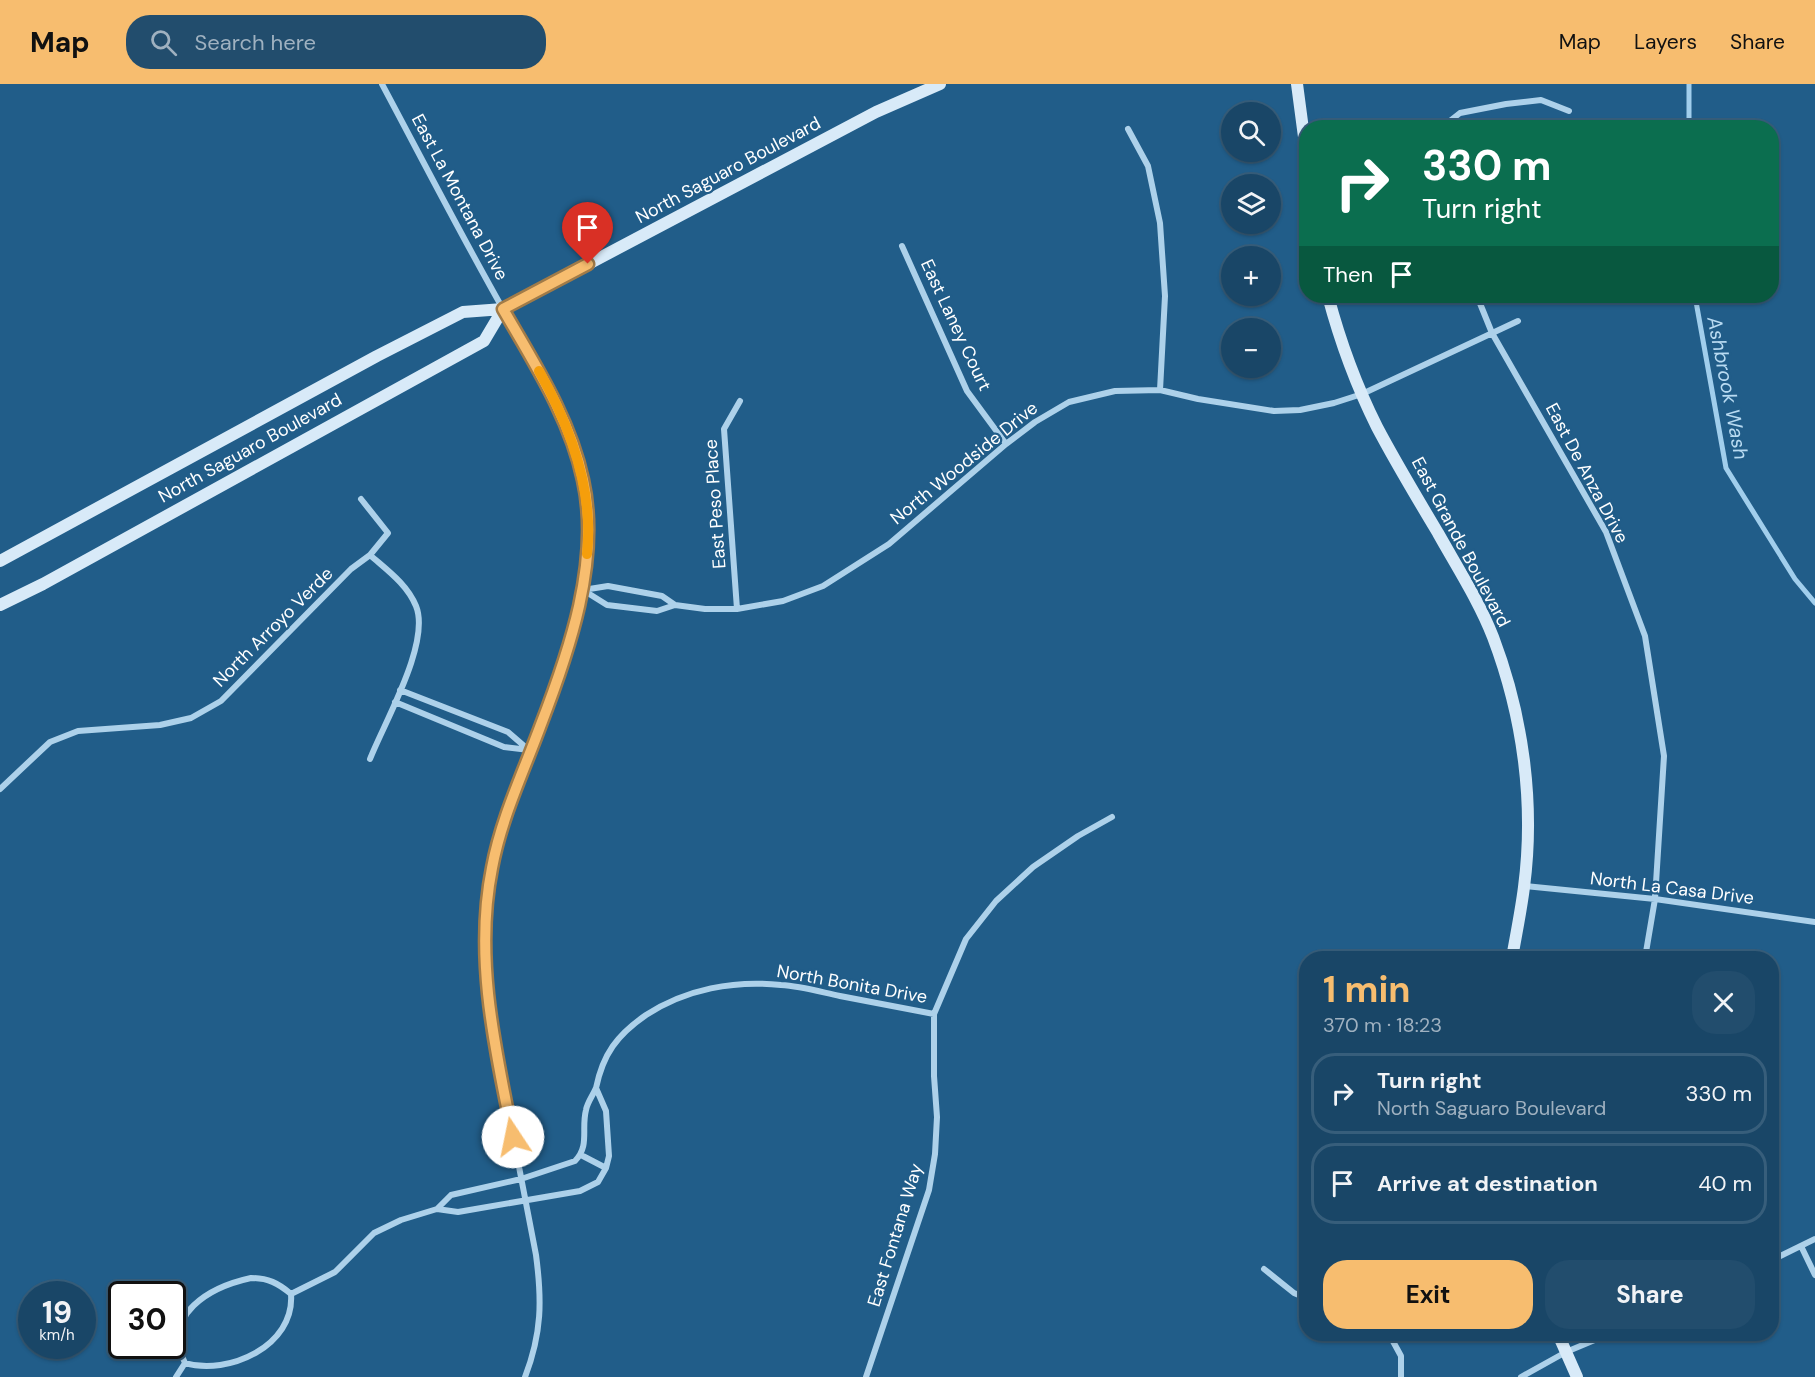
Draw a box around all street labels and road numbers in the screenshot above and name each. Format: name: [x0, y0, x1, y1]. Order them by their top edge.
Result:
street label: East La Montana Drive: [406, 110, 514, 284]
street label: North Saguaro Boulevard: [631, 111, 825, 229]
street label: East Laney Court: [915, 255, 997, 395]
street label: North Saguaro Boulevard: [154, 388, 346, 508]
street label: North Woodside Drive: [885, 396, 1043, 530]
street label: East De Anza Drive: [1540, 399, 1634, 547]
street label: East Peso Place: [698, 438, 732, 570]
street label: East Grande Boulevard: [1406, 453, 1516, 631]
street label: North Arroyo Verde: [208, 562, 338, 692]
street label: North La Casa Drive: [1589, 866, 1755, 910]
street label: North Bonita Drive: [775, 959, 929, 1009]
street label: East Fontana Way: [862, 1160, 928, 1310]

